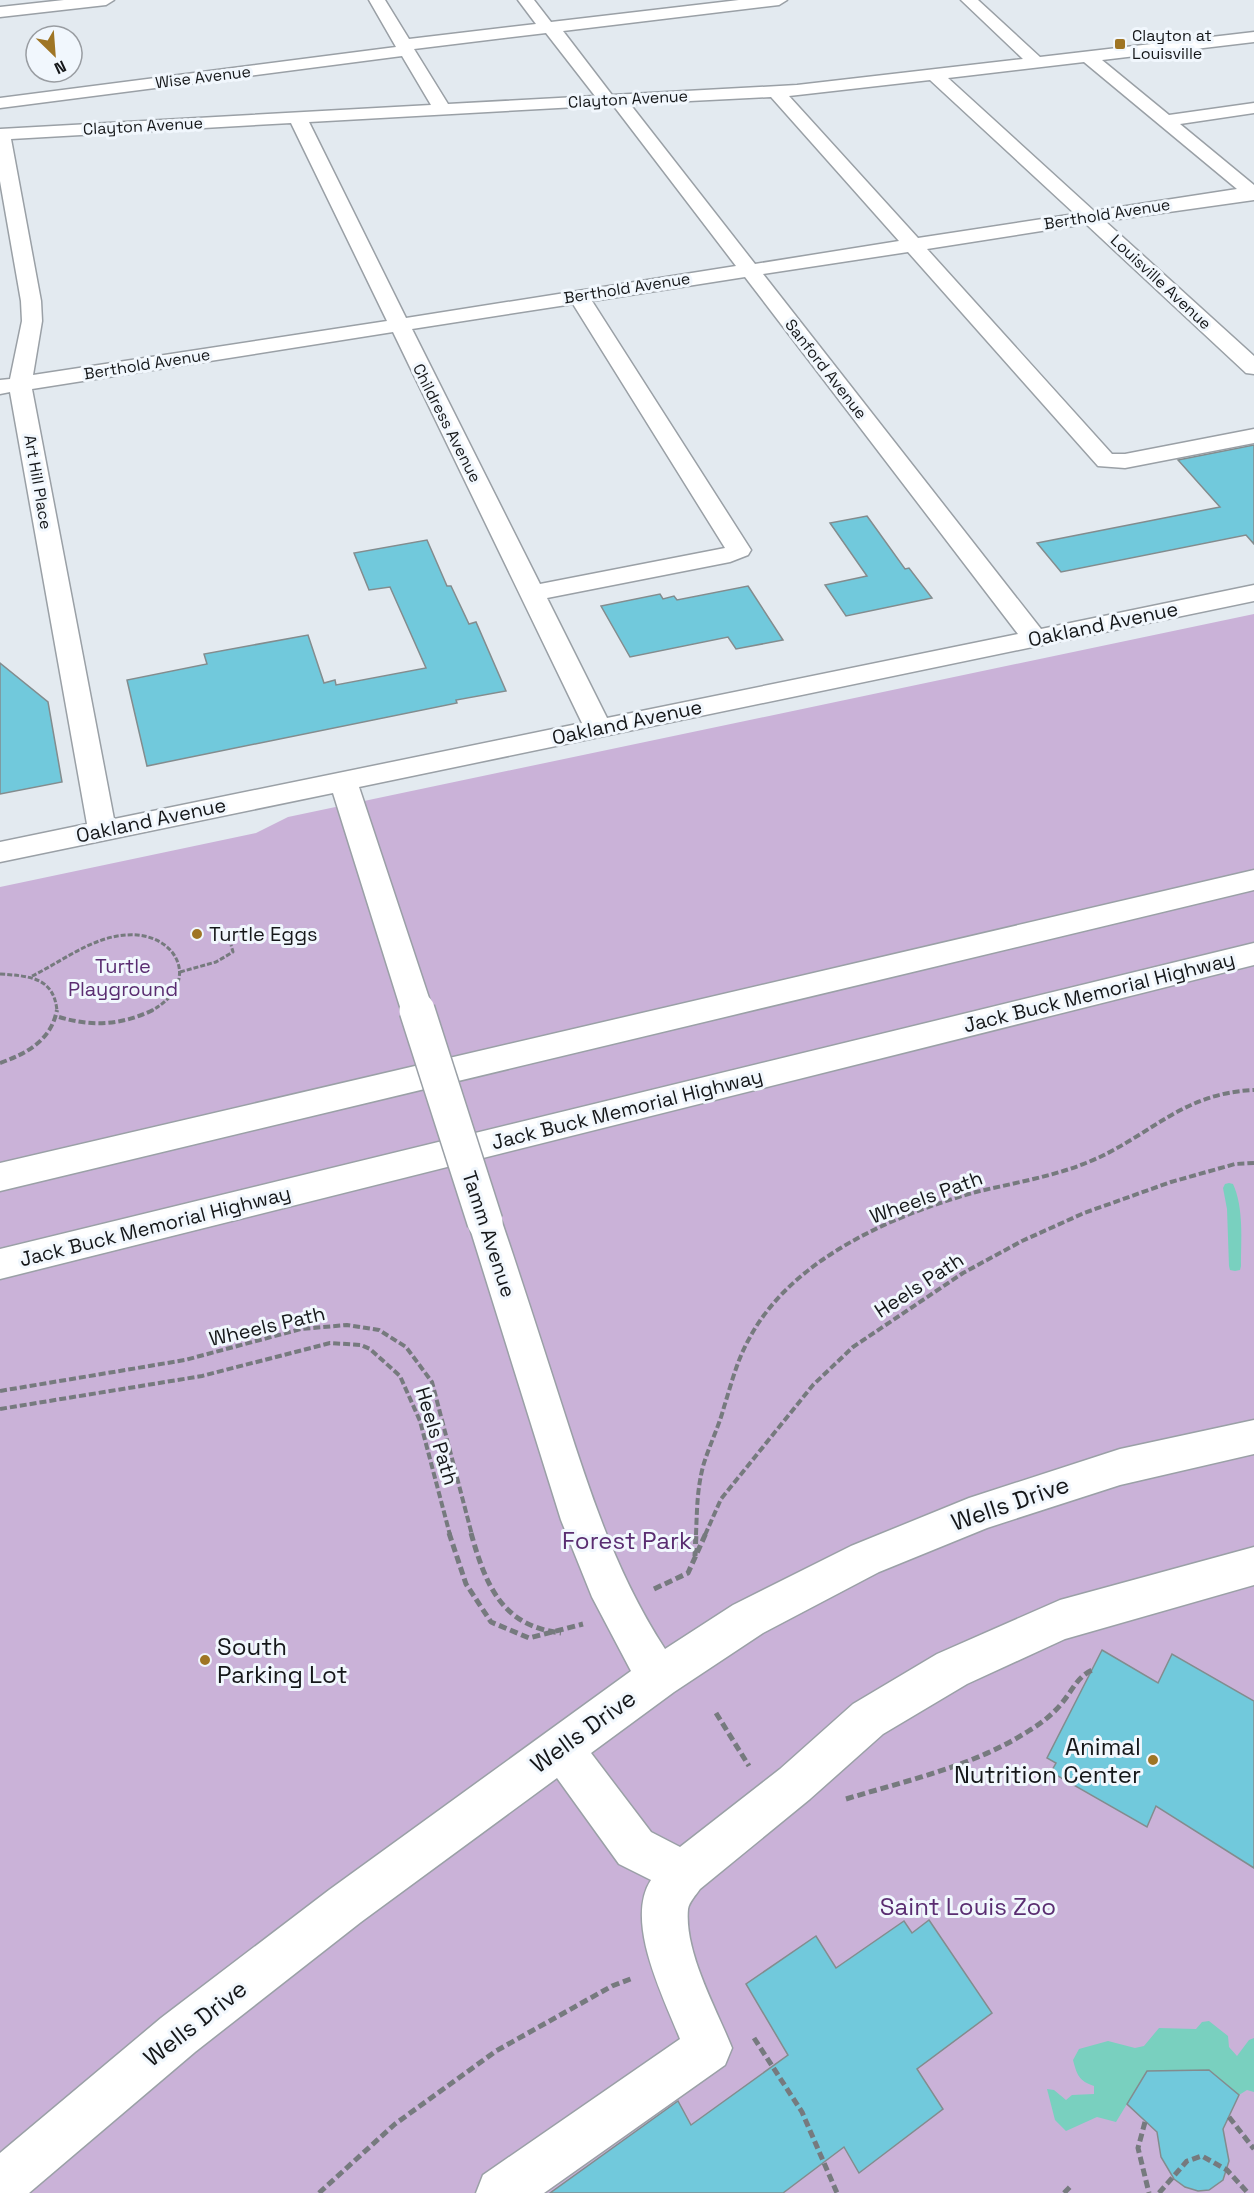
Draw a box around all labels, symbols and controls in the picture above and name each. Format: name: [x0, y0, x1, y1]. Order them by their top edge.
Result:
north arrow: [24, 24, 84, 84]
place label: Clayton at Louisville: [1132, 25, 1212, 64]
marker: Clayton at Louisville: [1113, 37, 1127, 51]
text: N: [51, 55, 69, 79]
street label: Wise Avenue: [154, 61, 252, 93]
street label: Clayton Avenue: [567, 85, 689, 113]
street label: Clayton Avenue: [82, 112, 204, 140]
street label: Berthold Avenue: [1042, 194, 1172, 234]
street label: Louisville Avenue: [1106, 230, 1216, 334]
street label: Berthold Avenue: [562, 268, 692, 308]
street label: Sanford Avenue: [780, 315, 872, 423]
street label: Berthold Avenue: [82, 344, 212, 384]
street label: Childress Avenue: [408, 360, 486, 486]
street label: Art Hill Place: [19, 433, 57, 531]
street label: Oakland Avenue: [1026, 595, 1180, 653]
street label: Oakland Avenue: [550, 693, 704, 751]
street label: Oakland Avenue: [74, 791, 228, 849]
place label: Turtle Eggs: [209, 921, 318, 947]
marker: Turtle Eggs: [190, 927, 204, 941]
street label: Jack Buck Memorial Highway: [961, 946, 1237, 1038]
park label: Turtle Playground: [68, 953, 178, 1002]
street label: Jack Buck Memorial Highway: [489, 1063, 765, 1155]
street label: Wheels Path: [866, 1165, 986, 1229]
street label: Tamm Avenue: [456, 1167, 522, 1301]
street label: Jack Buck Memorial Highway: [17, 1180, 293, 1272]
street label: Heels Path: [869, 1246, 969, 1324]
street label: Wheels Path: [207, 1300, 327, 1352]
street label: Heels Path: [410, 1384, 464, 1488]
street label: Wells Drive: [947, 1468, 1073, 1538]
park label: Forest Park: [562, 1525, 692, 1556]
place label: South Parking Lot: [217, 1631, 348, 1690]
marker: South Parking Lot: [198, 1653, 212, 1667]
street label: Wells Drive: [524, 1682, 642, 1780]
place label: Animal Nutrition Center: [954, 1731, 1141, 1790]
marker: Animal Nutrition Center: [1146, 1753, 1160, 1767]
park label: Saint Louis Zoo: [880, 1891, 1056, 1922]
street label: Wells Drive: [137, 1973, 253, 2073]

